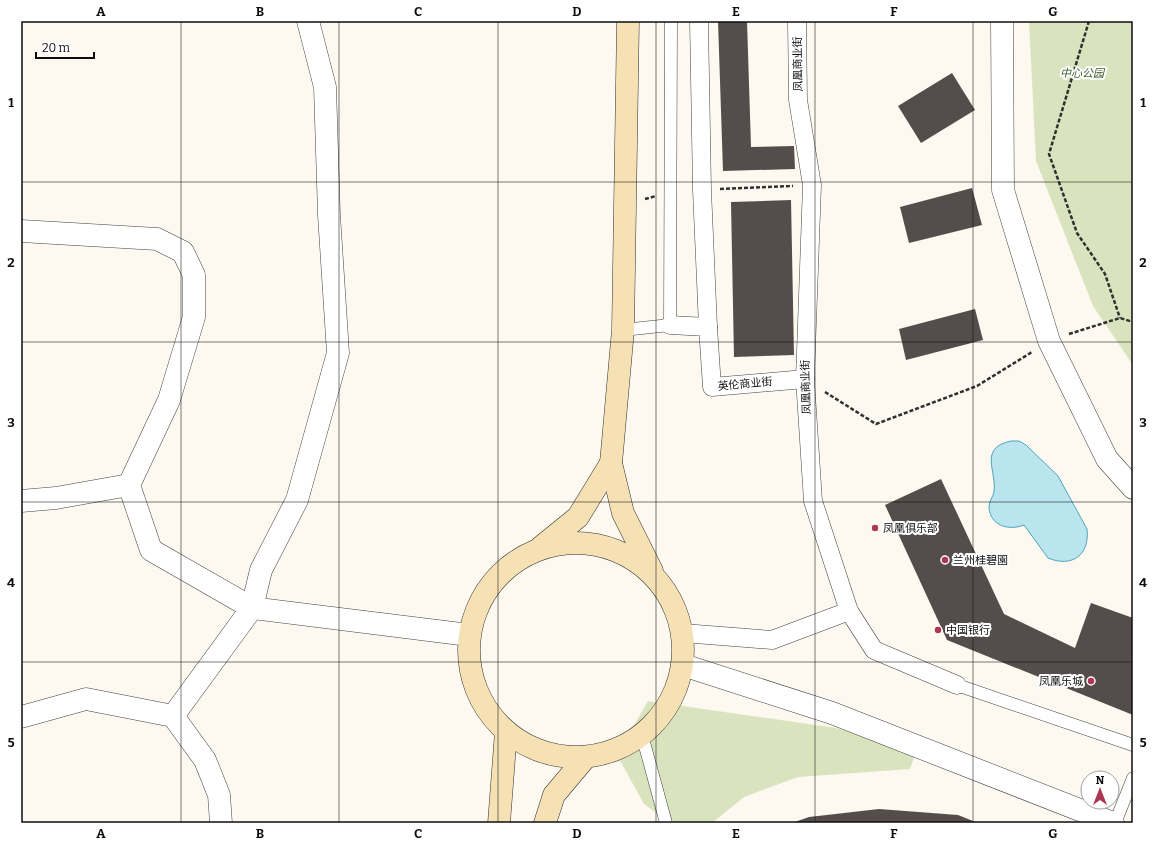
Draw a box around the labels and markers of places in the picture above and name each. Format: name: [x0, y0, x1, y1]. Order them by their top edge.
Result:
place label: 凤凰俱乐部: [883, 522, 938, 535]
marker: 凤凰俱乐部: [870, 523, 880, 533]
place label: 兰州桂碧園: [953, 554, 1008, 567]
marker: 兰州桂碧園: [940, 555, 950, 565]
place label: 中国银行: [946, 624, 990, 637]
marker: 中国银行: [933, 625, 943, 635]
place label: 凤凰乐城: [1039, 675, 1083, 688]
marker: 凤凰乐城: [1086, 676, 1096, 686]

